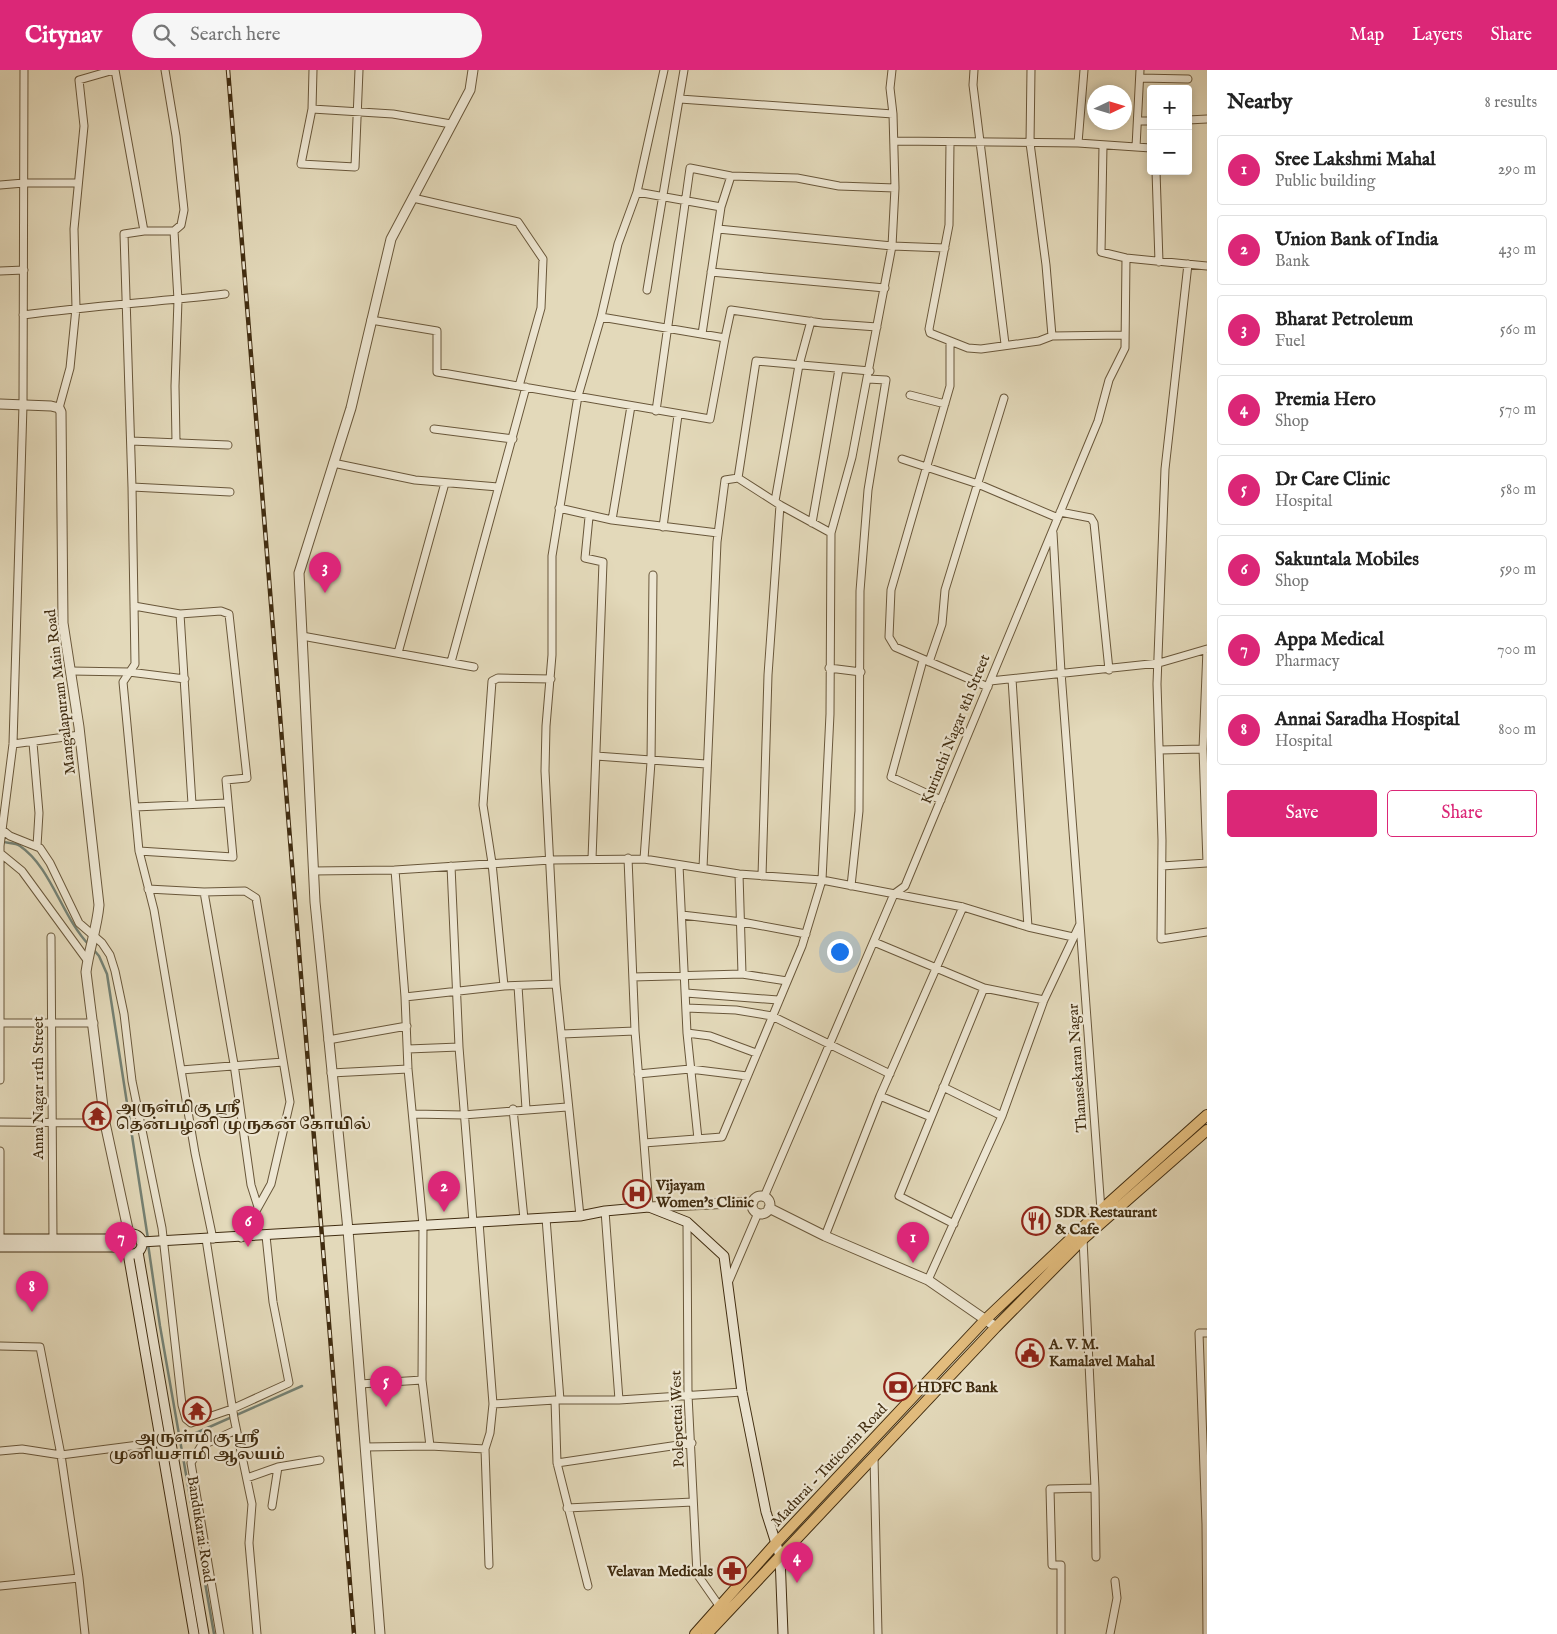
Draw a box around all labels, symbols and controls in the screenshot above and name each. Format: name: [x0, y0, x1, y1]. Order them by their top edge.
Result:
search box: [132, 13, 482, 58]
text: Citynav: [25, 20, 102, 51]
icon: search: [150, 21, 178, 49]
text: Search here: [190, 23, 281, 47]
text: Map: [1350, 24, 1384, 47]
text: Layers: [1412, 24, 1463, 47]
text: Share: [1491, 24, 1532, 47]
north arrow: [1087, 85, 1132, 130]
map controls: [1147, 85, 1192, 175]
button: +: [1147, 85, 1192, 130]
text: Nearby: [1227, 89, 1292, 116]
text: 8 results: [1485, 93, 1537, 113]
button: −: [1147, 130, 1192, 175]
text: Sree Lakshmi Mahal: [1275, 148, 1436, 172]
text: 1: [1241, 160, 1247, 180]
text: 290 m: [1498, 160, 1536, 180]
text: Public building: [1275, 172, 1375, 192]
text: Union Bank of India: [1275, 228, 1438, 252]
text: 2: [1240, 240, 1248, 260]
text: 430 m: [1498, 240, 1536, 260]
text: Bank: [1275, 252, 1310, 272]
text: Bharat Petroleum: [1275, 308, 1413, 332]
text: 3: [1241, 320, 1247, 340]
text: 560 m: [1500, 320, 1536, 340]
text: Fuel: [1275, 332, 1305, 352]
text: Premia Hero: [1275, 388, 1376, 412]
text: 4: [1240, 400, 1248, 420]
text: 570 m: [1499, 400, 1536, 420]
text: Shop: [1275, 412, 1309, 432]
text: Dr Care Clinic: [1275, 468, 1390, 492]
text: 5: [1241, 480, 1247, 500]
text: 580 m: [1500, 480, 1536, 500]
text: Hospital: [1275, 492, 1332, 512]
text: Sakuntala Mobiles: [1275, 548, 1419, 572]
pin: 3: [309, 552, 341, 593]
text: 6: [1241, 560, 1247, 580]
text: 590 m: [1500, 560, 1536, 580]
text: Shop: [1275, 572, 1309, 592]
street label: Mangalapuram Main Road: [41, 607, 80, 776]
text: Appa Medical: [1275, 628, 1384, 652]
text: 7: [1240, 640, 1248, 660]
text: 700 m: [1497, 640, 1536, 660]
street label: Kurinchi Nagar 8th Street: [917, 652, 994, 807]
text: Pharmacy: [1275, 652, 1340, 672]
text: Annai Saradha Hospital: [1275, 708, 1459, 732]
text: 8: [1241, 720, 1247, 740]
text: 800 m: [1498, 720, 1536, 740]
text: Hospital: [1275, 732, 1332, 752]
button: Save: [1227, 790, 1377, 837]
button: Share: [1387, 790, 1537, 837]
your location: [827, 939, 853, 965]
street label: Thanasekaran Nagar: [1063, 1002, 1091, 1133]
street label: Anna Nagar 11th Street: [29, 1016, 48, 1161]
place label: அருள்மிகு ஶ்ரீ தென்பழனி முருகன் கோயில்: [116, 1098, 371, 1135]
temple icon: அருள்மிகு ஶ்ரீ தென்பழனி முருகன் கோயில்: [82, 1101, 112, 1131]
pin: 2: [428, 1171, 460, 1212]
place label: Vijayam Women's Clinic: [655, 1176, 754, 1212]
hospital icon: Vijayam Women's Clinic: [622, 1179, 652, 1209]
place label: SDR Restaurant & Cafe: [1055, 1203, 1158, 1239]
pin: 6: [232, 1206, 264, 1247]
restaurant icon: SDR Restaurant & Cafe: [1021, 1206, 1051, 1236]
pin: 7: [105, 1222, 137, 1263]
pin: 1: [897, 1222, 929, 1263]
pin: 8: [16, 1271, 48, 1312]
place label: A. V. M. Kamalavel Mahal: [1048, 1335, 1156, 1371]
public building icon: A. V. M. Kamalavel Mahal: [1015, 1338, 1045, 1368]
pin: 5: [370, 1366, 402, 1407]
street label: Polepettai West: [666, 1370, 689, 1468]
bank icon: HDFC Bank: [883, 1372, 913, 1402]
place label: HDFC Bank: [917, 1378, 999, 1397]
temple icon: அருள்மிகு ஶ்ரீ முனியசாமி ஆலயம்: [182, 1396, 212, 1426]
street label: Madurai - Tuticorin Road: [767, 1399, 892, 1531]
place label: அருள்மிகு ஶ்ரீ முனியசாமி ஆலயம்: [109, 1428, 285, 1466]
street label: Bandukarai Road: [183, 1474, 218, 1585]
pin: 4: [781, 1542, 813, 1583]
pharmacy icon: Velavan Medicals: [717, 1556, 747, 1586]
place label: Velavan Medicals: [606, 1562, 714, 1581]

